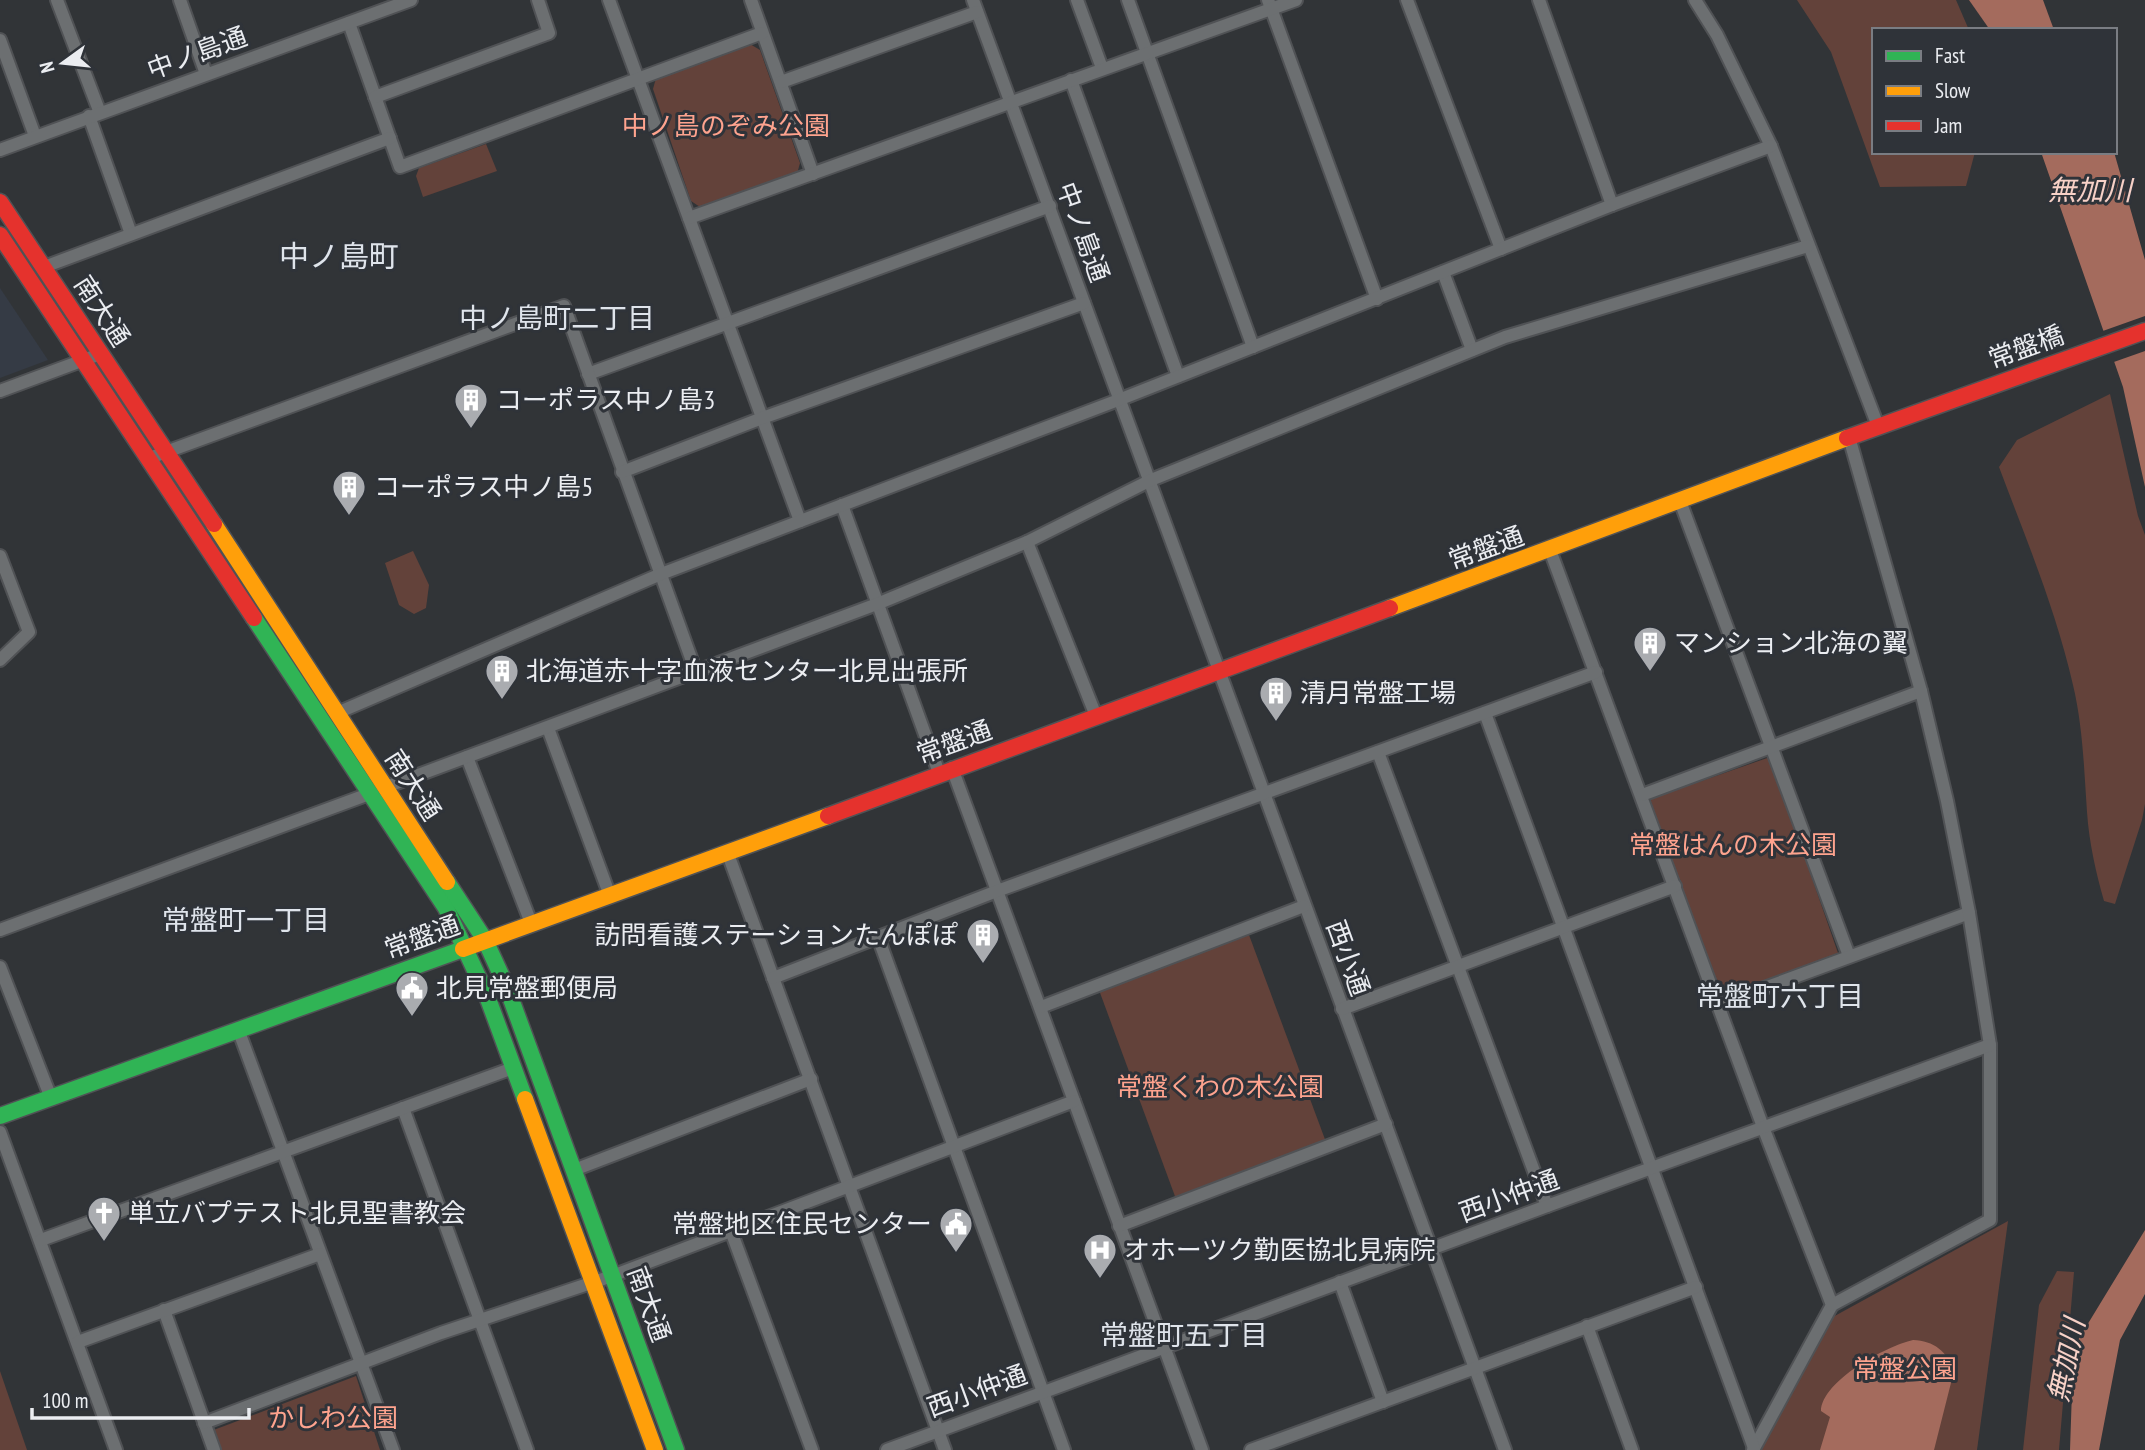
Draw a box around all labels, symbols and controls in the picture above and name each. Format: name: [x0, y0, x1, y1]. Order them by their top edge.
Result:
street label: 中ノ島通: [142, 19, 251, 86]
north arrow: [28, 28, 98, 98]
legend: [1872, 28, 2117, 154]
text: Fast: [1935, 42, 1965, 69]
text: N: [34, 59, 59, 75]
text: Slow: [1935, 77, 1971, 104]
park label: 中ノ島のぞみ公園: [622, 109, 830, 142]
text: Jam: [1934, 112, 1962, 139]
water label: 無加川: [2048, 171, 2135, 208]
street label: 中ノ島通: [1050, 177, 1117, 286]
district label: 中ノ島町: [279, 236, 399, 275]
street label: 南大通: [67, 269, 138, 352]
district label: 中ノ島町二丁目: [459, 299, 655, 336]
street label: 常盤橋: [1984, 318, 2068, 375]
building icon: コーポラス中ノ島3: [452, 381, 490, 430]
place label: コーポラス中ノ島3: [496, 383, 715, 416]
building icon: コーポラス中ノ島5: [330, 468, 368, 517]
place label: コーポラス中ノ島5: [374, 470, 593, 503]
street label: 常盤通: [1444, 519, 1528, 576]
building icon: マンション北海の翼: [1631, 624, 1669, 673]
place label: マンション北海の翼: [1674, 626, 1908, 659]
building icon: 北海道赤十字血液センター北見出張所: [483, 652, 521, 701]
place label: 北海道赤十字血液センター北見出張所: [526, 654, 968, 687]
building icon: 清月常盤工場: [1257, 674, 1295, 723]
place label: 清月常盤工場: [1300, 676, 1456, 709]
street label: 常盤通: [912, 713, 996, 770]
street label: 南大通: [378, 743, 449, 826]
park label: 常盤はんの木公園: [1629, 828, 1837, 861]
district label: 常盤町一丁目: [162, 901, 330, 938]
street label: 常盤通: [380, 908, 464, 965]
building icon: 訪問看護ステーションたんぽぽ: [964, 916, 1002, 965]
street label: 西小通: [1320, 916, 1377, 1000]
place label: 訪問看護ステーションたんぽぽ: [595, 918, 958, 951]
public building icon: 北見常盤郵便局: [393, 969, 431, 1018]
place label: 北見常盤郵便局: [436, 971, 618, 1004]
district label: 常盤町六丁目: [1696, 977, 1864, 1014]
park label: 常盤くわの木公園: [1116, 1070, 1324, 1103]
street label: 西小仲通: [1454, 1162, 1563, 1229]
church icon: 単立バプテスト北見聖書教会: [85, 1194, 123, 1243]
place label: 単立バプテスト北見聖書教会: [128, 1196, 466, 1229]
public building icon: 常盤地区住民センター: [937, 1205, 975, 1254]
place label: 常盤地区住民センター: [672, 1207, 932, 1240]
hospital icon: オホーツク勤医協北見病院: [1081, 1231, 1119, 1280]
place label: オホーツク勤医協北見病院: [1124, 1233, 1435, 1266]
street label: 南大通: [621, 1262, 678, 1346]
water label: 無加川: [2039, 1312, 2093, 1405]
district label: 常盤町五丁目: [1100, 1316, 1268, 1353]
park label: 常盤公園: [1853, 1352, 1957, 1385]
street label: 西小仲通: [922, 1357, 1031, 1424]
scale bar: [32, 1376, 248, 1420]
text: 100 m: [42, 1387, 88, 1414]
park label: かしわ公園: [268, 1401, 398, 1434]

